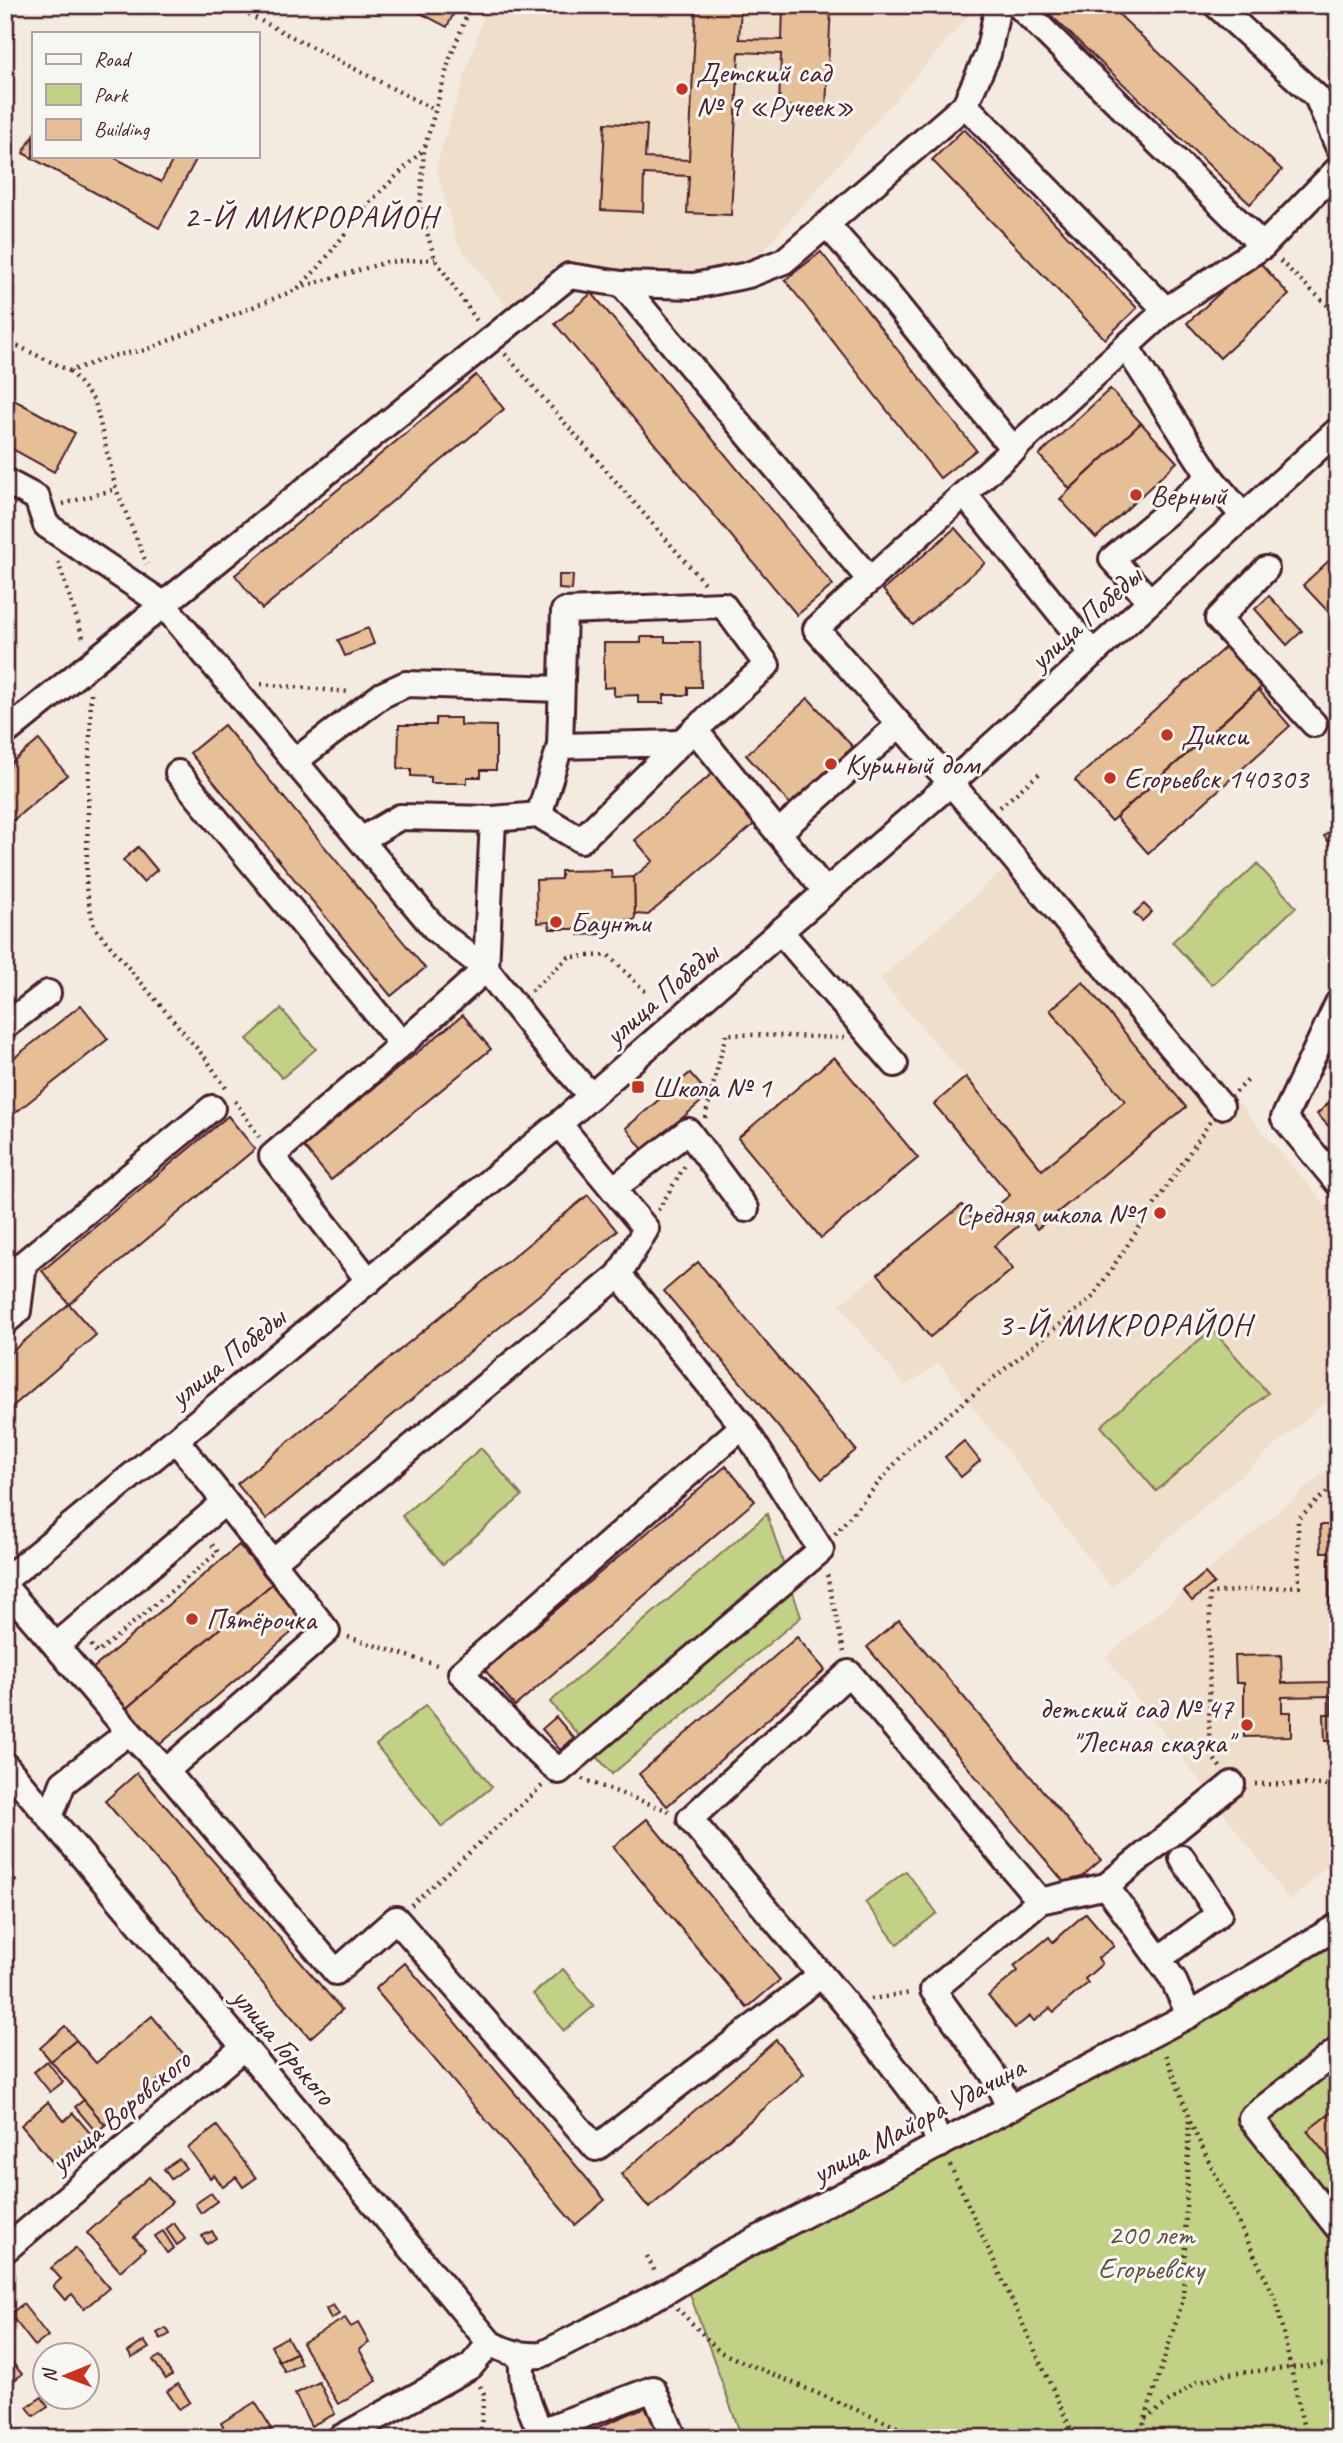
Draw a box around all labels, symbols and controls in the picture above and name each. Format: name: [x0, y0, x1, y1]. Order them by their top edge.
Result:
legend: [32, 32, 259, 158]
text: Road: [94, 46, 133, 72]
place label: Детский сад № 9 «Ручеек»: [696, 53, 854, 125]
marker: Детский сад № 9 «Ручеек»: [674, 81, 690, 97]
text: Park: [94, 82, 129, 108]
text: Building: [94, 116, 151, 142]
district label: 2-Й МИКРОРАЙОН: [184, 196, 441, 237]
place label: Верный: [1150, 476, 1228, 514]
marker: Верный: [1128, 487, 1144, 503]
street label: улица Победы: [1019, 556, 1151, 680]
place label: Дикси: [1181, 716, 1250, 754]
marker: Дикси: [1159, 727, 1175, 743]
place label: Куриный дом: [845, 745, 982, 783]
marker: Куриный дом: [823, 756, 839, 772]
place label: Егорьевск 140303: [1124, 759, 1310, 797]
marker: Егорьевск 140303: [1102, 770, 1118, 786]
place label: Баунти: [570, 903, 652, 941]
marker: Баунти: [548, 914, 564, 930]
street label: улица Победы: [595, 933, 727, 1055]
place label: Школа № 1: [652, 1068, 772, 1106]
marker: Школа № 1: [630, 1079, 646, 1095]
place label: Средняя школа №1: [956, 1194, 1147, 1232]
marker: Средняя школа №1: [1152, 1205, 1168, 1221]
street label: улица Победы: [160, 1297, 294, 1417]
district label: 3-Й МИКРОРАЙОН: [998, 1304, 1255, 1345]
place label: Пятёрочка: [206, 1600, 318, 1638]
marker: Пятёрочка: [184, 1611, 200, 1627]
place label: детский сад № 47 "Лесная сказка": [1039, 1689, 1239, 1761]
marker: детский сад № 47 "Лесная сказка": [1239, 1717, 1255, 1733]
street label: улица Горького: [222, 1978, 345, 2114]
street label: улица Воровского: [40, 2040, 200, 2182]
street label: улица Майора Удачина: [803, 2047, 1033, 2193]
park label: 200 лет Егорьевску: [1098, 2215, 1207, 2287]
north arrow: [32, 2342, 102, 2412]
text: N: [38, 2367, 62, 2382]

